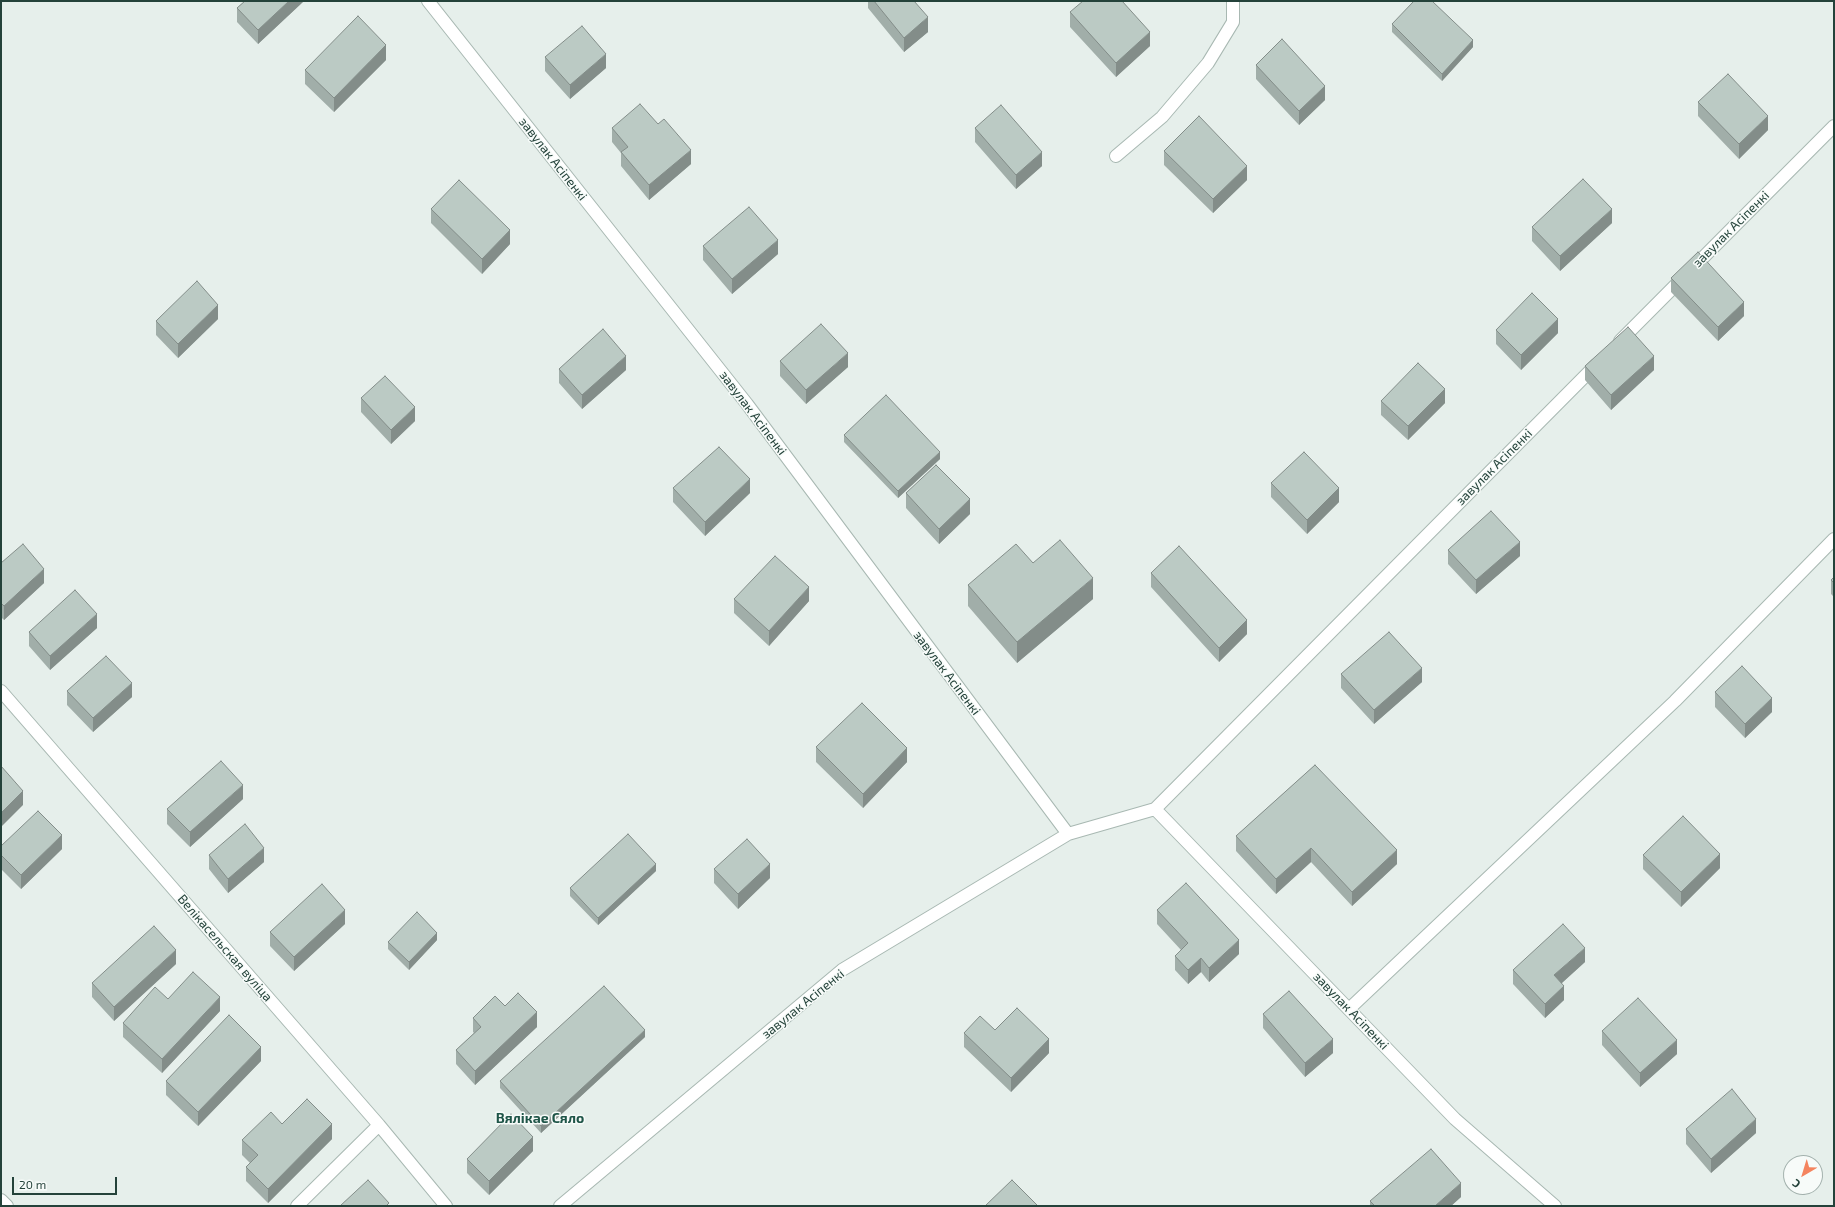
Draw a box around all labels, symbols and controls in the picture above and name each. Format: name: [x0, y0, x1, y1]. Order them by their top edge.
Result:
street label: завулак Асіпенкі: [516, 114, 590, 204]
street label: завулак Асіпенкі: [1690, 188, 1772, 270]
street label: завулак Асіпенкі: [716, 368, 790, 458]
street label: завулак Асіпенкі: [1453, 426, 1535, 508]
street label: завулак Асіпенкі: [910, 628, 984, 718]
street label: Велікасельская вуліца: [174, 891, 276, 1005]
street label: завулак Асіпенкі: [759, 966, 847, 1042]
street label: завулак Асіпенкі: [1310, 969, 1392, 1053]
district label: Вялікае Сяло: [496, 1110, 584, 1126]
north arrow: [1783, 1155, 1823, 1195]
scale bar: [14, 1169, 119, 1195]
text: 20 m: [19, 1177, 46, 1191]
text: С: [1789, 1177, 1802, 1191]

